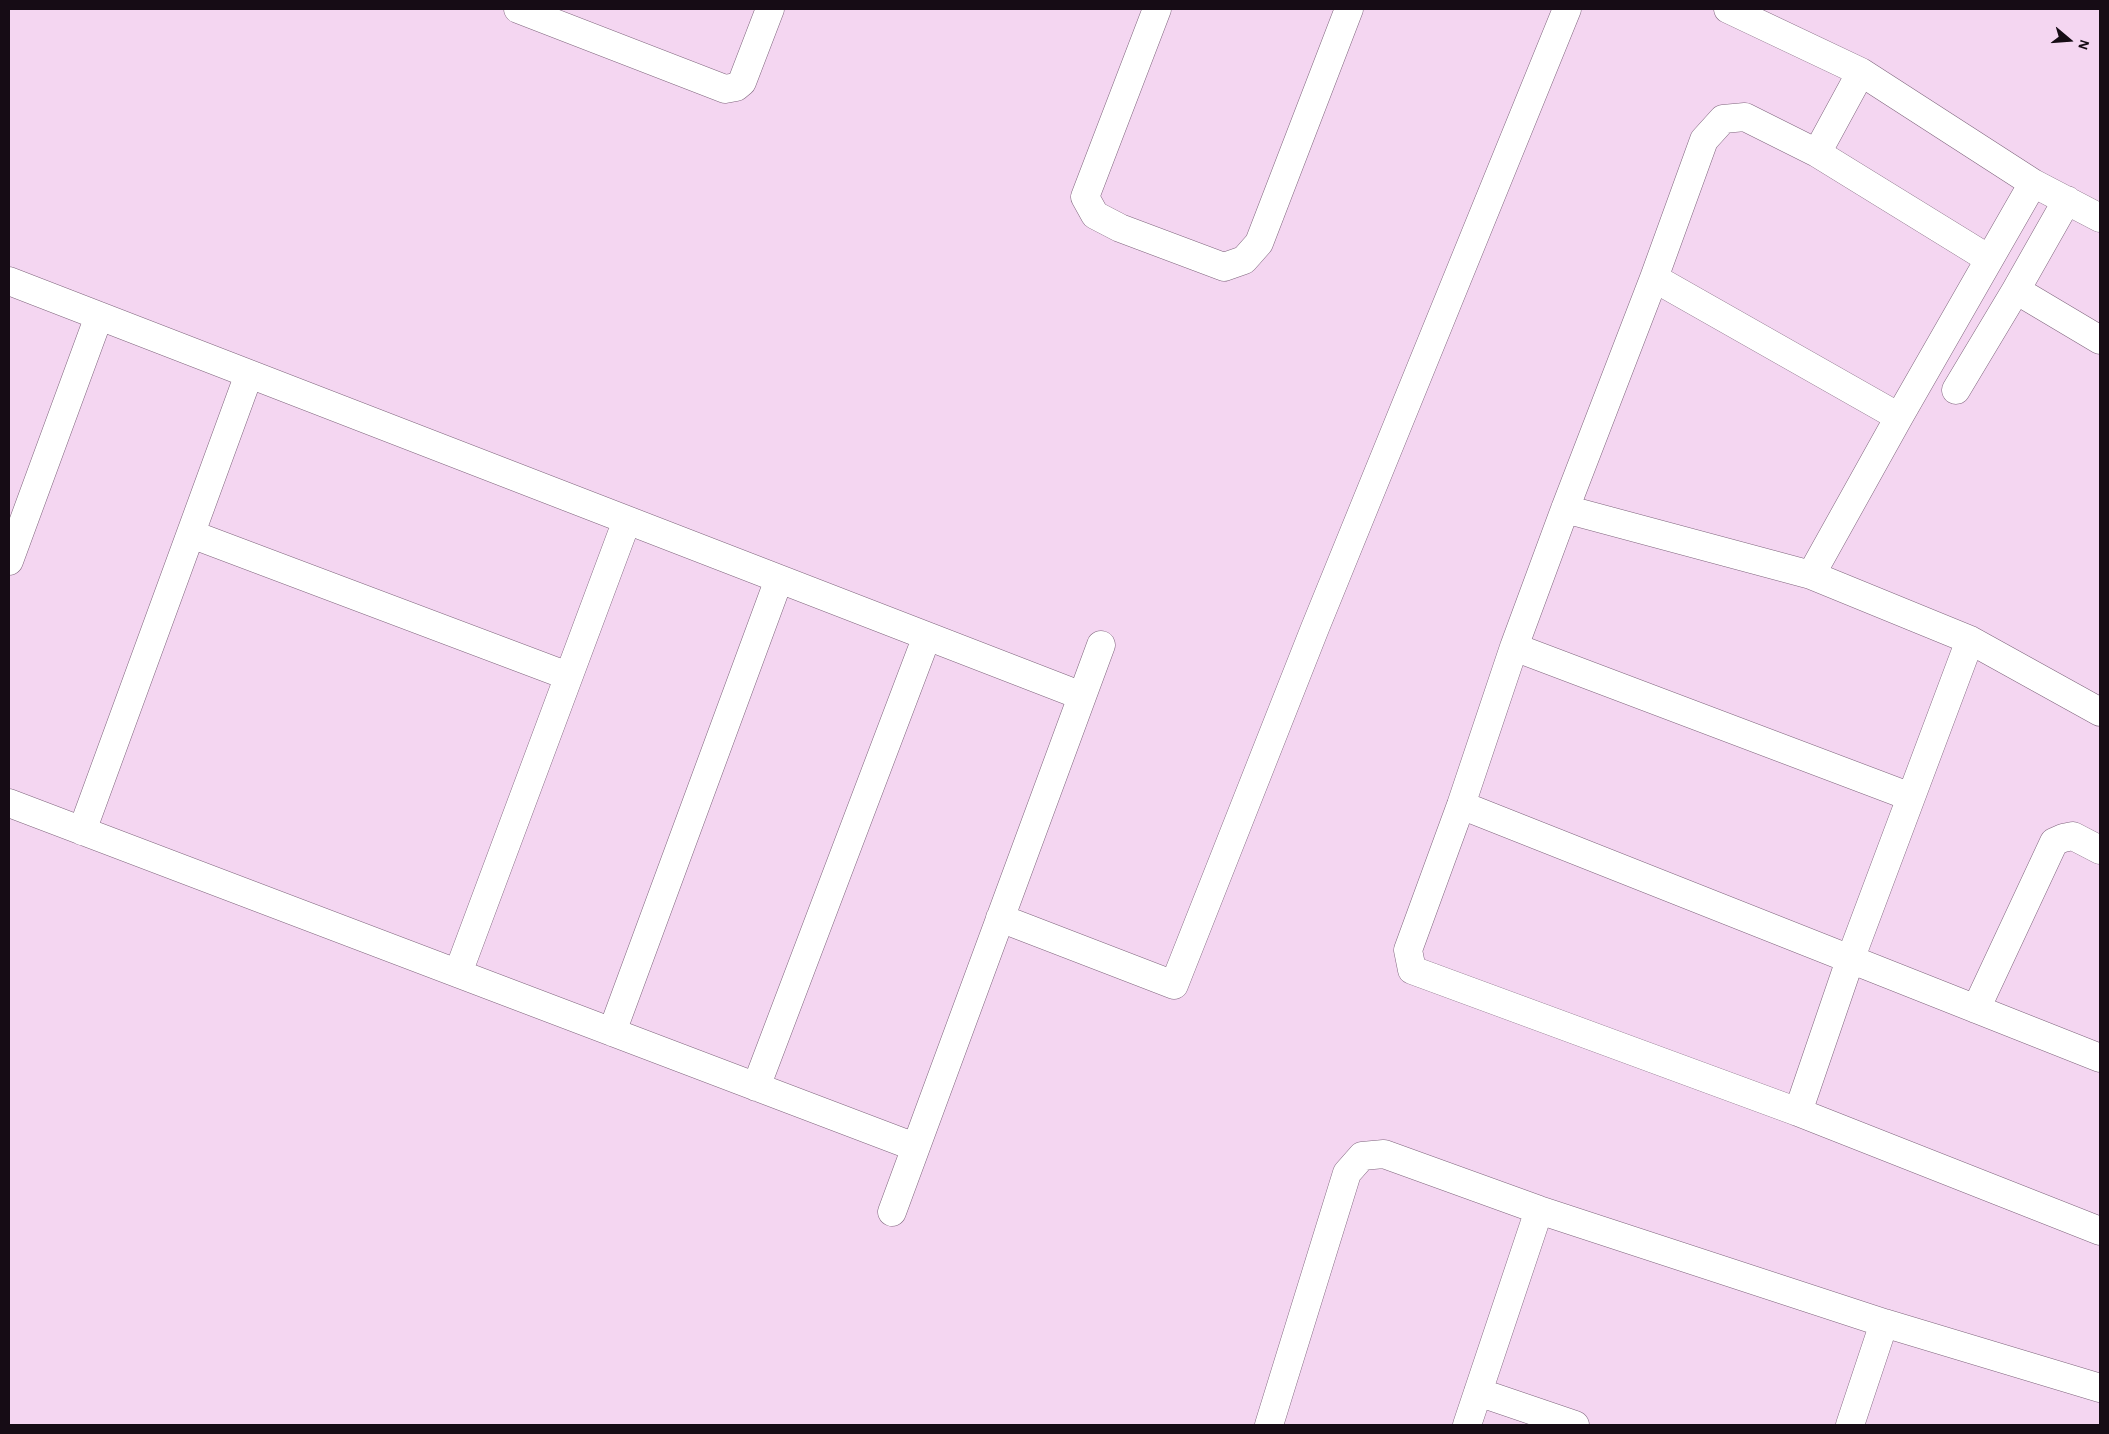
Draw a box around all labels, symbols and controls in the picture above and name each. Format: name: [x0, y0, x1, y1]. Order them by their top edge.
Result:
north arrow: [2044, 15, 2094, 65]
text: N: [2075, 38, 2091, 51]

